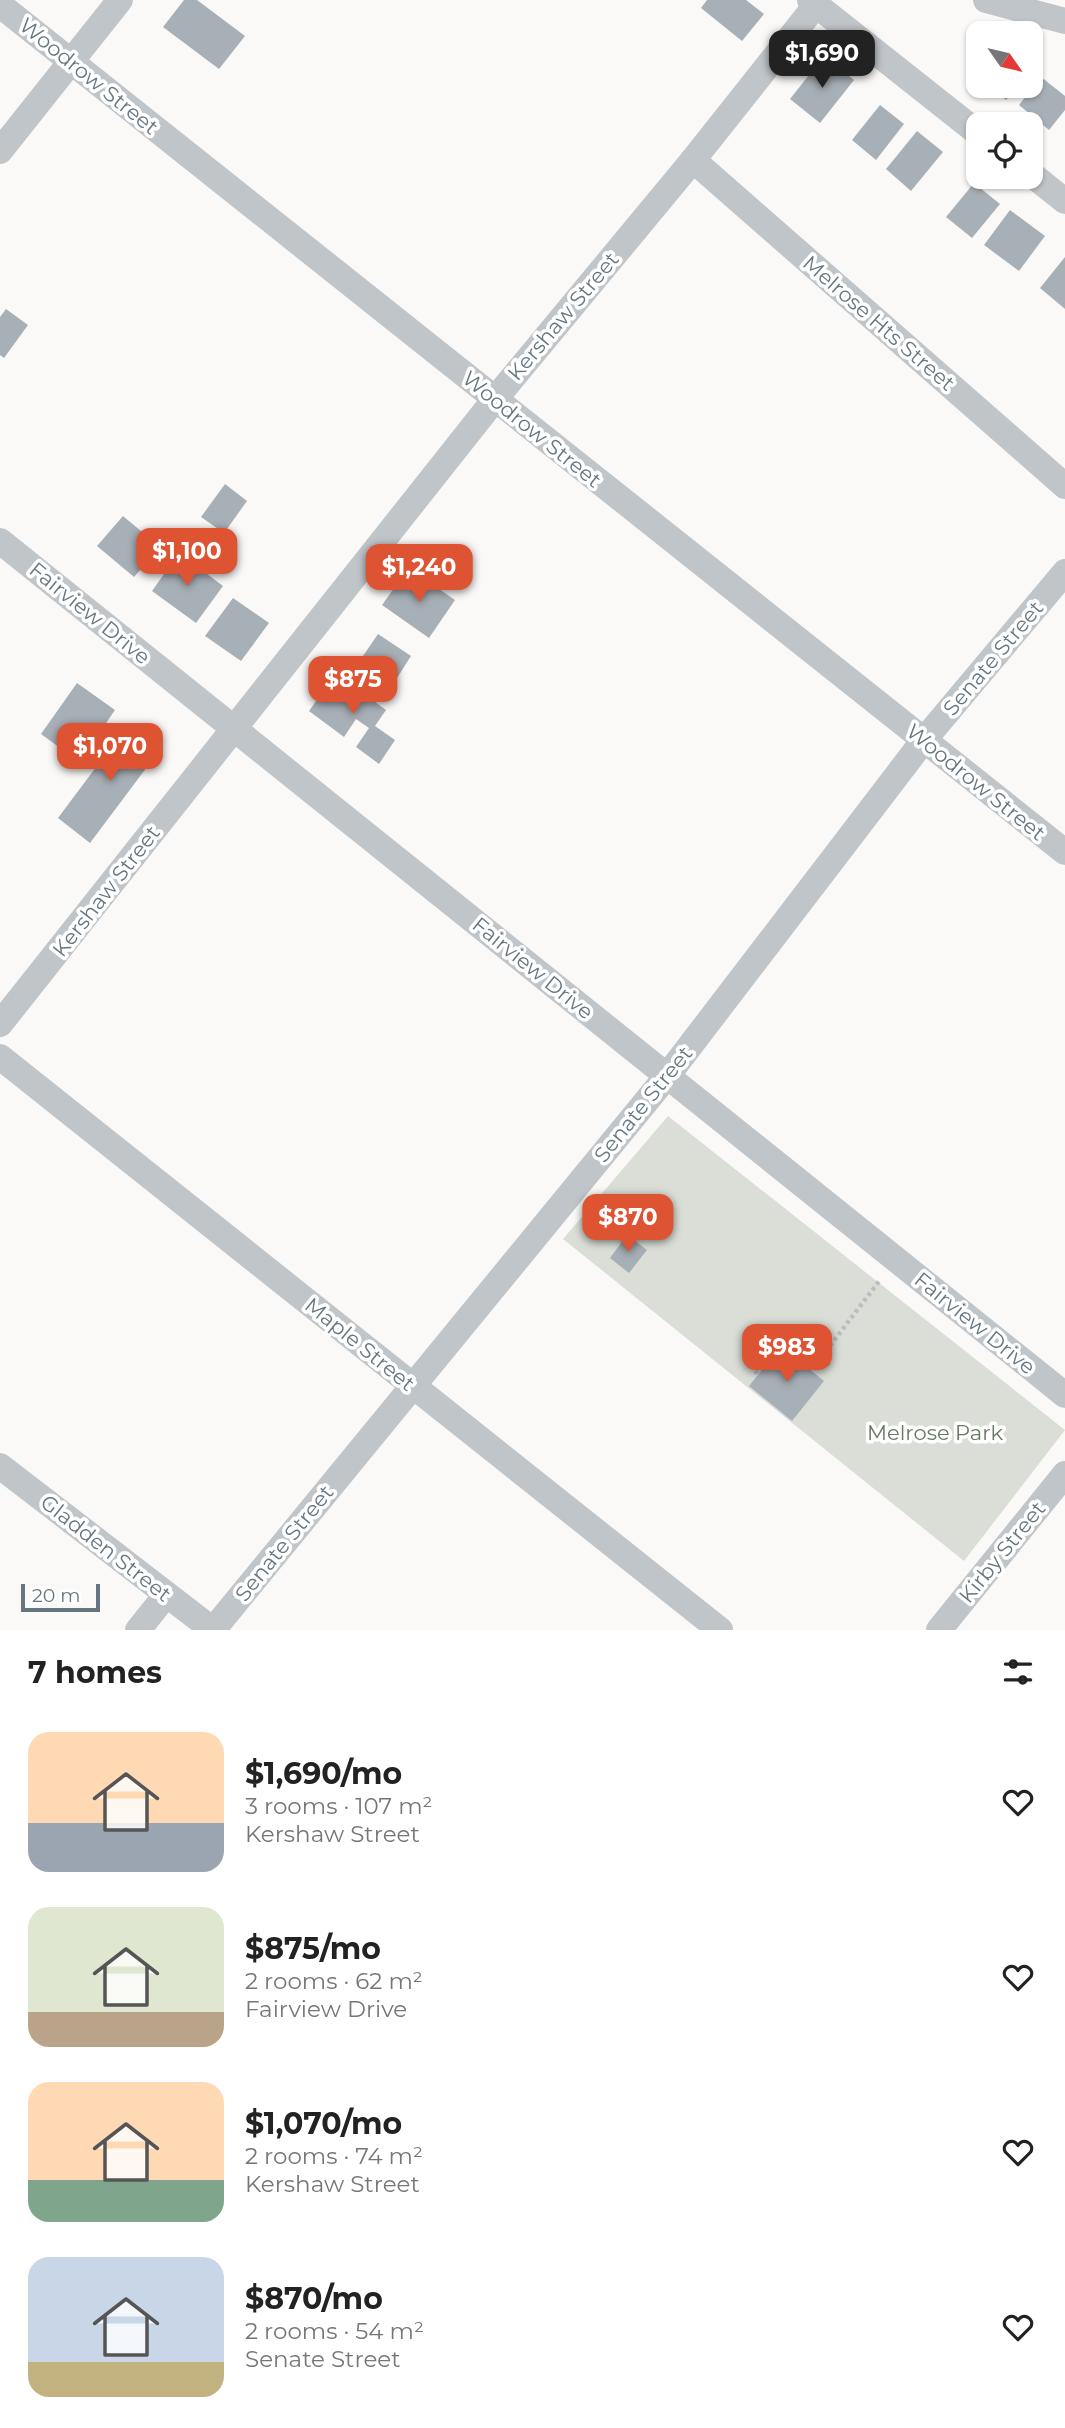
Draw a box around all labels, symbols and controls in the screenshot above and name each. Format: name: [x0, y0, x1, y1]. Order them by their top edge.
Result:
street label: Woodrow Street: [15, 12, 163, 140]
north arrow: [966, 21, 1043, 98]
map controls: [966, 21, 1043, 189]
pin: $1,690: [765, 31, 879, 90]
text: $1,690: [785, 39, 859, 67]
button: locate: [966, 112, 1043, 189]
street label: Kershaw Street: [502, 247, 624, 385]
street label: Melrose Hts Street: [798, 250, 960, 396]
street label: Woodrow Street: [458, 365, 606, 493]
pin: $1,100: [130, 528, 244, 588]
text: $1,100: [152, 537, 222, 565]
pin: $1,240: [362, 544, 476, 604]
text: $1,240: [382, 553, 456, 581]
street label: Fairview Drive: [25, 557, 155, 669]
street label: Senate Street: [938, 596, 1048, 720]
pin: $875: [312, 656, 394, 716]
text: $875: [324, 665, 382, 693]
street label: Woodrow Street: [902, 718, 1050, 846]
pin: $1,070: [53, 724, 167, 783]
text: $1,070: [73, 732, 147, 760]
street label: Kershaw Street: [47, 820, 165, 962]
street label: Fairview Drive: [468, 912, 598, 1024]
street label: Senate Street: [589, 1041, 697, 1167]
pin: $870: [587, 1194, 669, 1254]
text: $870: [598, 1203, 658, 1231]
street label: Fairview Drive: [910, 1267, 1040, 1379]
street label: Maple Street: [300, 1292, 420, 1396]
pin: $983: [746, 1324, 828, 1384]
text: $983: [758, 1333, 816, 1361]
park label: Melrose Park: [867, 1420, 1003, 1445]
street label: Senate Street: [230, 1480, 338, 1606]
street label: Gladden Street: [36, 1489, 176, 1607]
street label: Kirby Street: [954, 1496, 1050, 1608]
scale bar: [21, 1581, 100, 1613]
text: 20 m: [32, 1584, 80, 1607]
icon: filters: [999, 1653, 1037, 1691]
text: 7 homes: [28, 1654, 162, 1691]
text: $1,690/mo: [245, 1755, 402, 1792]
icon: home: [84, 1760, 168, 1844]
icon: heart: [999, 1783, 1037, 1821]
text: 3 rooms · 107 m²: [245, 1792, 432, 1820]
text: Kershaw Street: [245, 1820, 420, 1848]
text: $875/mo: [245, 1930, 381, 1967]
icon: home: [84, 1935, 168, 2019]
icon: heart: [999, 1958, 1037, 1996]
text: 2 rooms · 62 m²: [245, 1967, 423, 1995]
text: Fairview Drive: [245, 1995, 407, 2023]
text: $1,070/mo: [245, 2105, 402, 2142]
icon: home: [84, 2110, 168, 2194]
icon: heart: [999, 2133, 1037, 2171]
text: 2 rooms · 74 m²: [245, 2142, 423, 2170]
text: Kershaw Street: [245, 2170, 420, 2198]
text: $870/mo: [245, 2280, 383, 2317]
icon: home: [84, 2285, 168, 2369]
icon: heart: [999, 2308, 1037, 2346]
text: 2 rooms · 54 m²: [245, 2317, 424, 2345]
text: Senate Street: [245, 2345, 401, 2373]

